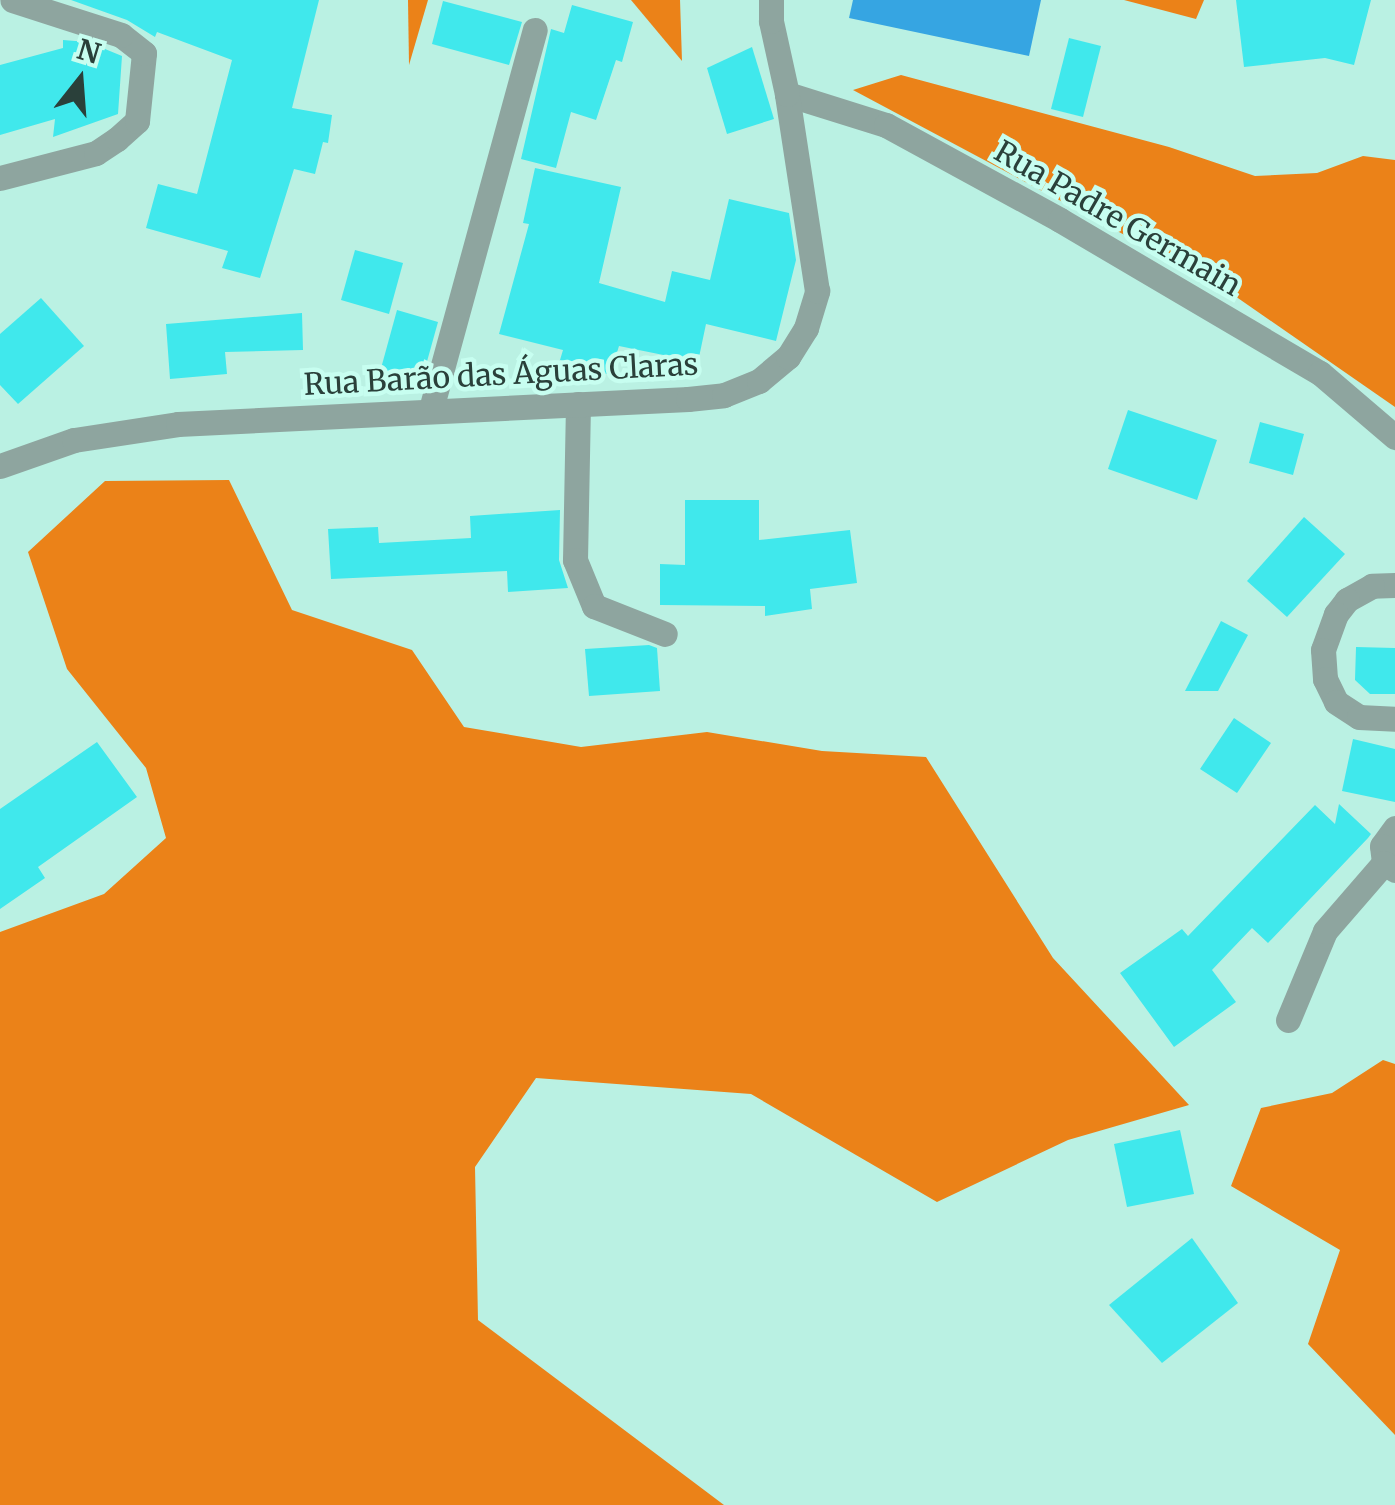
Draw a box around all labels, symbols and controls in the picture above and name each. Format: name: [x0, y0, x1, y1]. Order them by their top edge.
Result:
north arrow: [30, 30, 130, 130]
text: N: [73, 31, 105, 72]
street label: Rua Padre Germain: [988, 133, 1248, 303]
street label: Rua Barão das Águas Claras: [303, 346, 699, 402]

